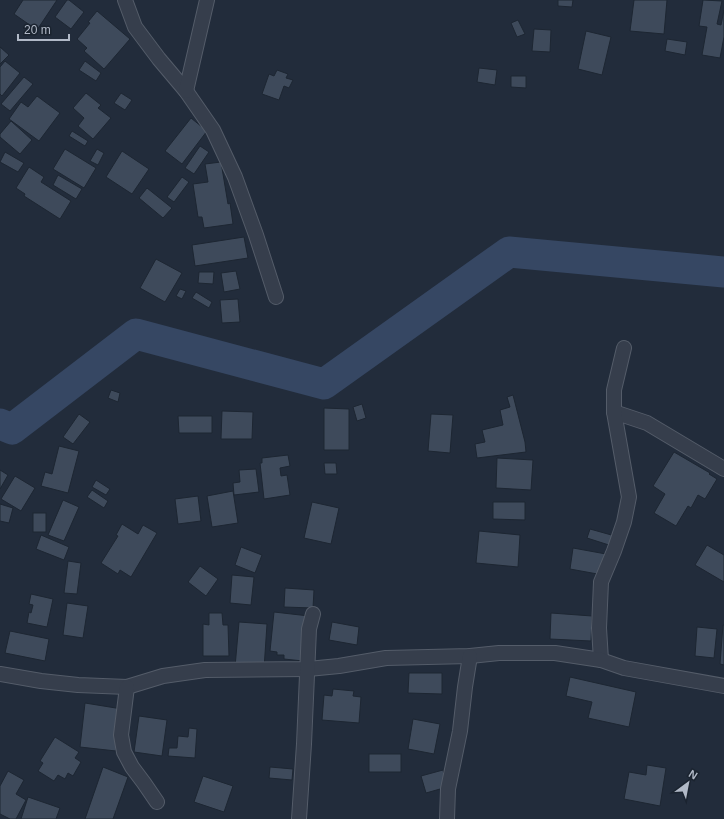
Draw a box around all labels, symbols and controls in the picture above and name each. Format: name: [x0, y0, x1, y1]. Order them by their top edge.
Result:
scale bar: [18, 16, 69, 42]
text: 20 m: [24, 23, 51, 37]
north arrow: [668, 763, 708, 803]
text: N: [687, 767, 700, 782]

